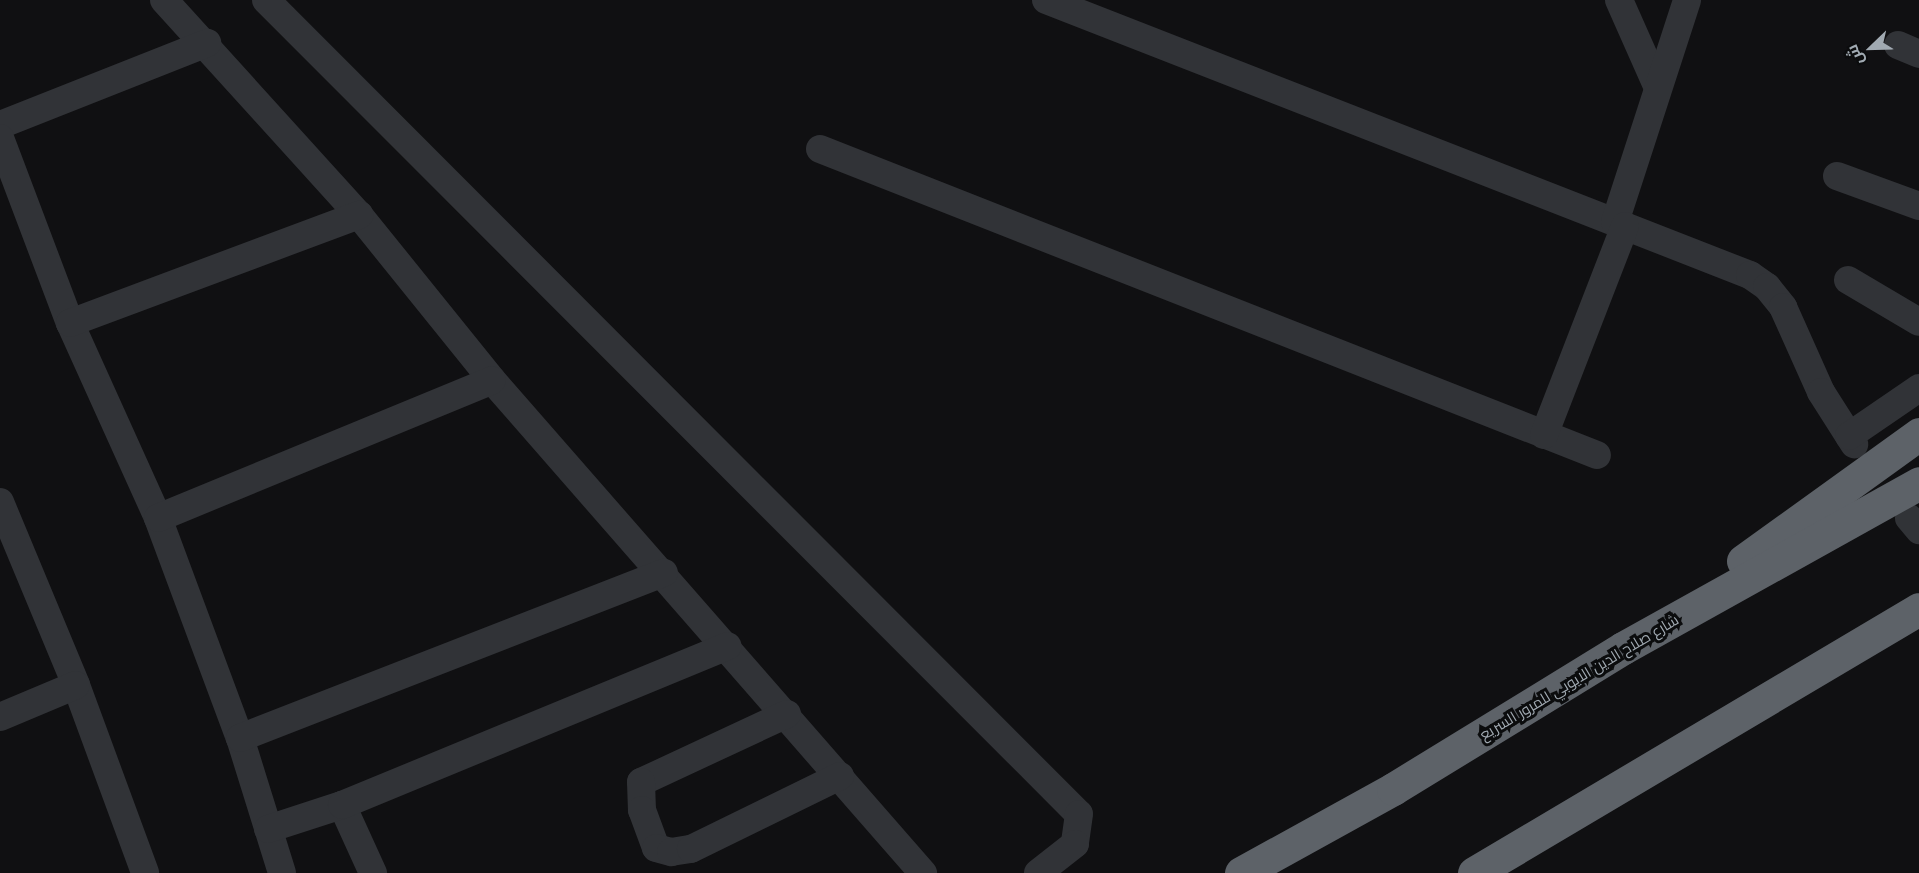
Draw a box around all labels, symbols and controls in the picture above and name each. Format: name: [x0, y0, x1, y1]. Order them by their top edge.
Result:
north arrow: [1841, 18, 1901, 78]
text: ش: [1841, 42, 1867, 68]
street label: شارع صلاح الدين الايوبي للمرور السريع: [1476, 610, 1682, 744]

